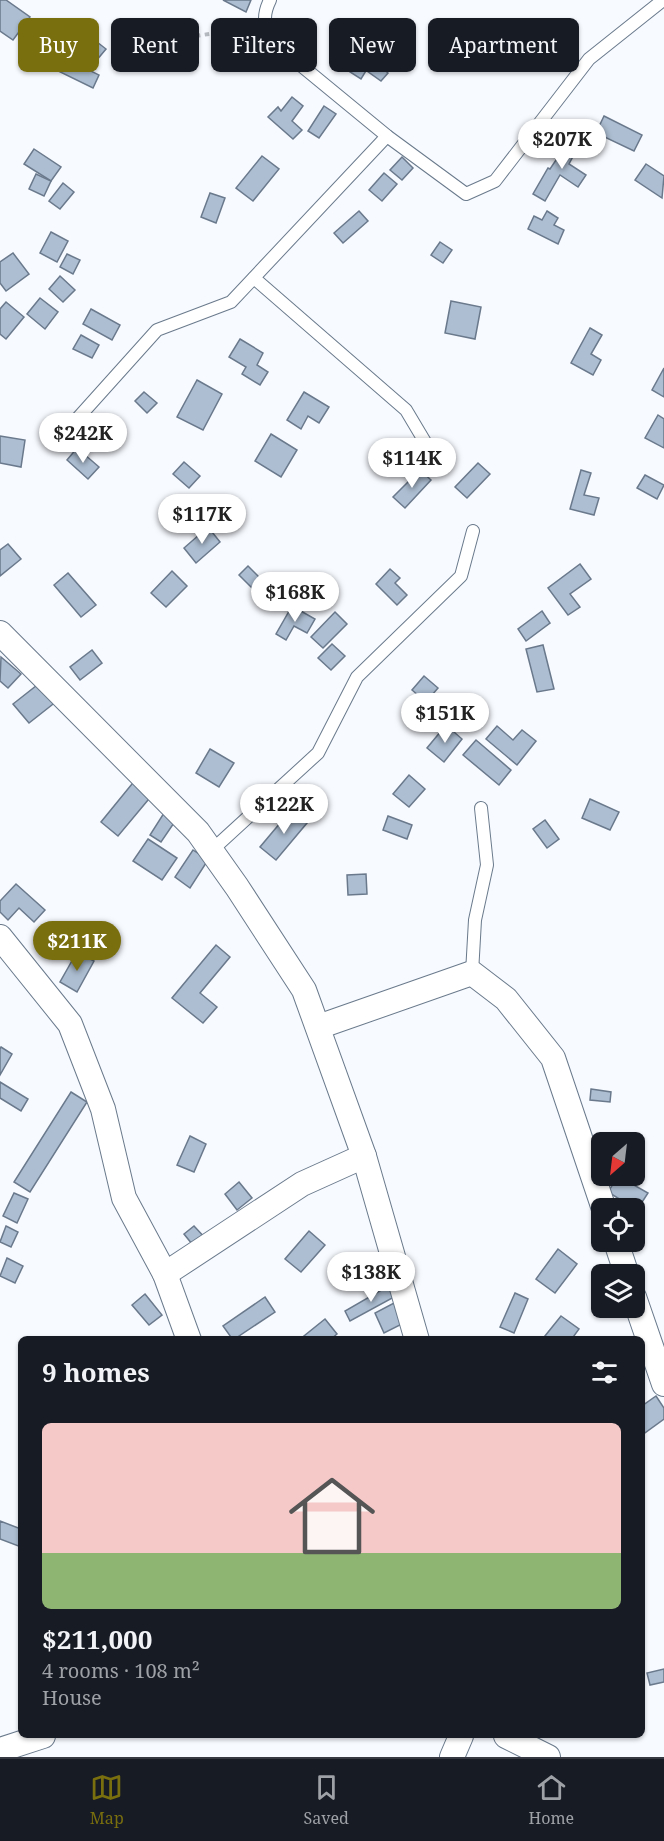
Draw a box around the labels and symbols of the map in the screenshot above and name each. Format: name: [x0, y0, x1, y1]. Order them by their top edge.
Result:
pin: $207K: [520, 119, 604, 170]
pin: $242K: [41, 413, 125, 464]
pin: $114K: [370, 438, 454, 489]
pin: $117K: [160, 494, 244, 545]
pin: $168K: [253, 572, 337, 623]
pin: $151K: [403, 693, 487, 744]
pin: $122K: [242, 784, 326, 835]
pin: $211K: [35, 921, 119, 972]
north arrow: [591, 1132, 645, 1186]
pin: $138K: [329, 1252, 413, 1303]

